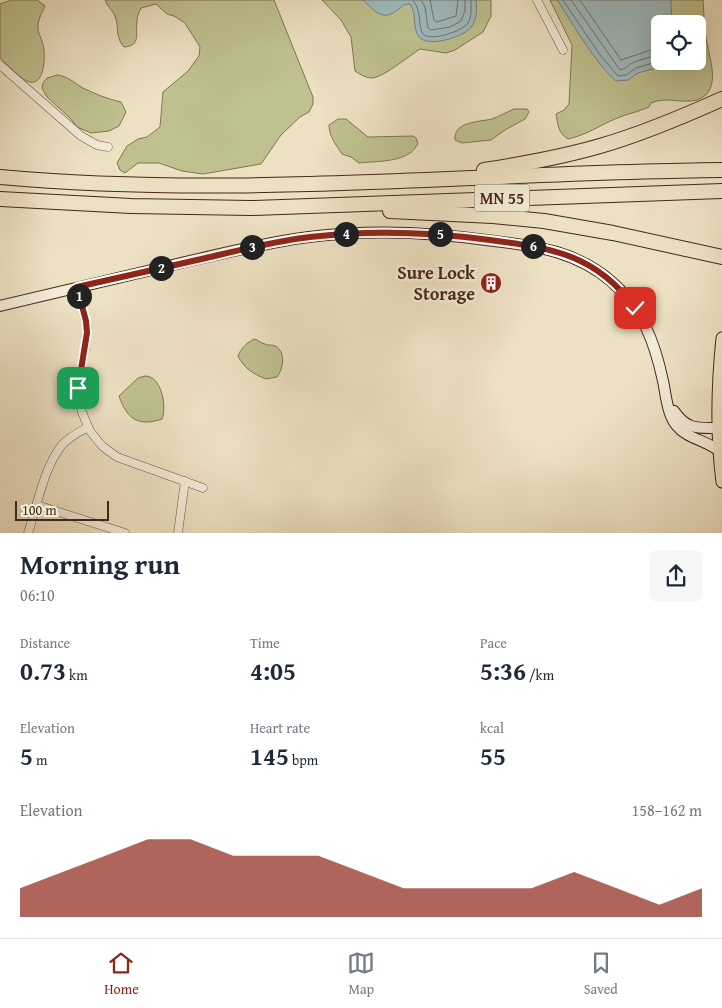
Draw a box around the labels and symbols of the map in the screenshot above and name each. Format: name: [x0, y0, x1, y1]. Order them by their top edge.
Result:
road number: MN 55: [474, 184, 530, 212]
pin: 4: [334, 222, 358, 246]
pin: 5: [428, 222, 452, 246]
pin: 3: [240, 234, 264, 260]
pin: 6: [520, 234, 546, 258]
pin: 2: [148, 256, 174, 280]
place label: Sure Lock Storage: [397, 259, 476, 307]
building icon: Sure Lock Storage: [479, 271, 503, 295]
pin: 1: [66, 284, 92, 308]
pin: [614, 287, 656, 329]
pin: [57, 367, 99, 409]
scale bar: [15, 498, 109, 521]

